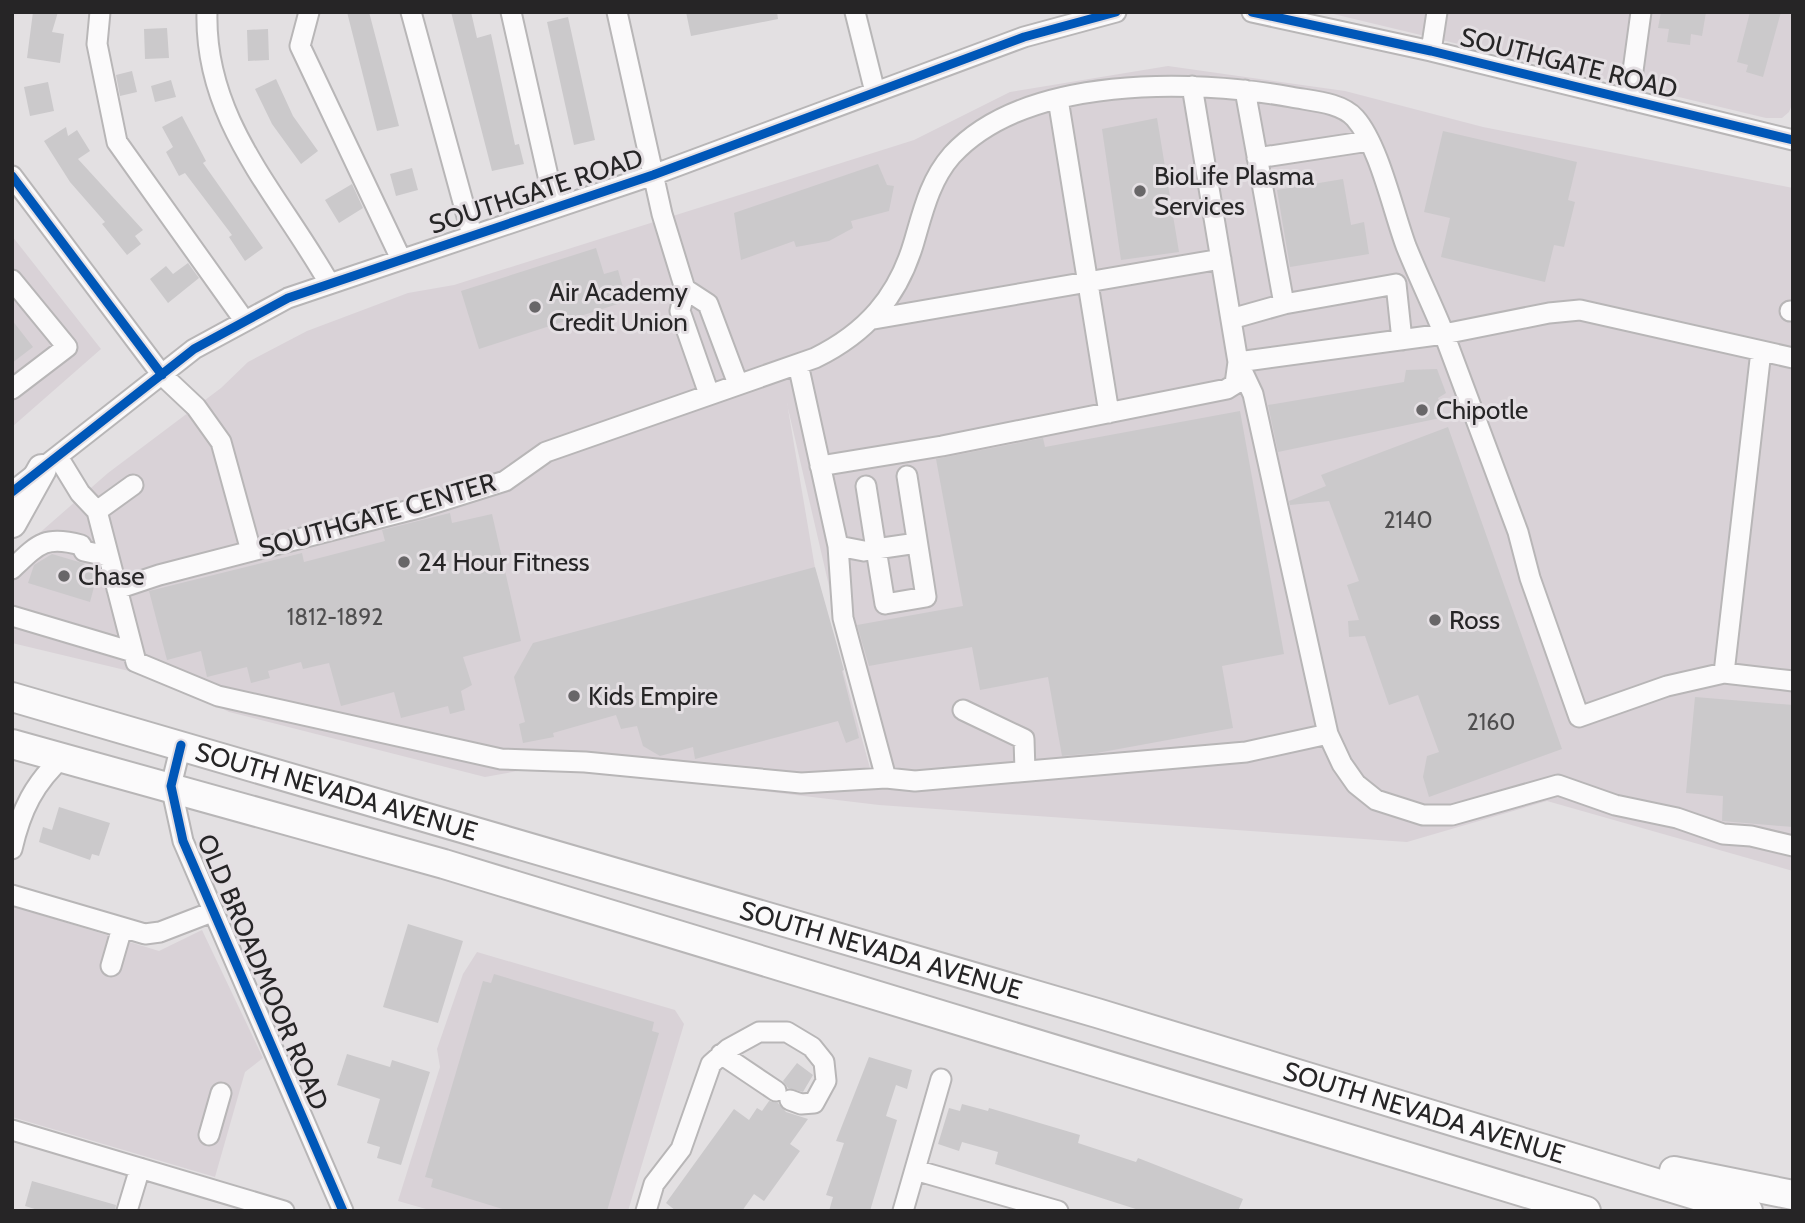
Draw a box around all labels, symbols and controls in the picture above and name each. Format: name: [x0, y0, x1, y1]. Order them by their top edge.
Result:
street label: SOUTHGATE ROAD: [1457, 21, 1681, 105]
street label: SOUTHGATE ROAD: [425, 141, 647, 241]
place label: BioLife Plasma Services: [1154, 160, 1315, 222]
marker: BioLife Plasma Services: [1132, 183, 1148, 199]
place label: Air Academy Credit Union: [549, 276, 688, 338]
marker: Air Academy Credit Union: [527, 299, 543, 315]
place label: Chipotle: [1436, 394, 1528, 426]
marker: Chipotle: [1414, 402, 1430, 418]
street label: SOUTHGATE CENTER: [255, 466, 500, 564]
house number: 2140: [1384, 506, 1432, 534]
place label: 24 Hour Fitness: [418, 546, 590, 578]
marker: 24 Hour Fitness: [396, 554, 412, 570]
place label: Chase: [78, 560, 145, 592]
marker: Chase: [56, 568, 72, 584]
house number: 1812-1892: [287, 603, 383, 631]
place label: Ross: [1449, 604, 1500, 636]
marker: Ross: [1427, 612, 1443, 628]
place label: Kids Empire: [588, 680, 718, 712]
marker: Kids Empire: [566, 688, 582, 704]
house number: 2160: [1467, 708, 1515, 736]
street label: SOUTH NEVADA AVENUE: [192, 735, 481, 848]
street label: OLD BROADMOOR ROAD: [190, 829, 336, 1115]
street label: SOUTH NEVADA AVENUE: [736, 894, 1026, 1006]
street label: SOUTH NEVADA AVENUE: [1280, 1055, 1569, 1170]

